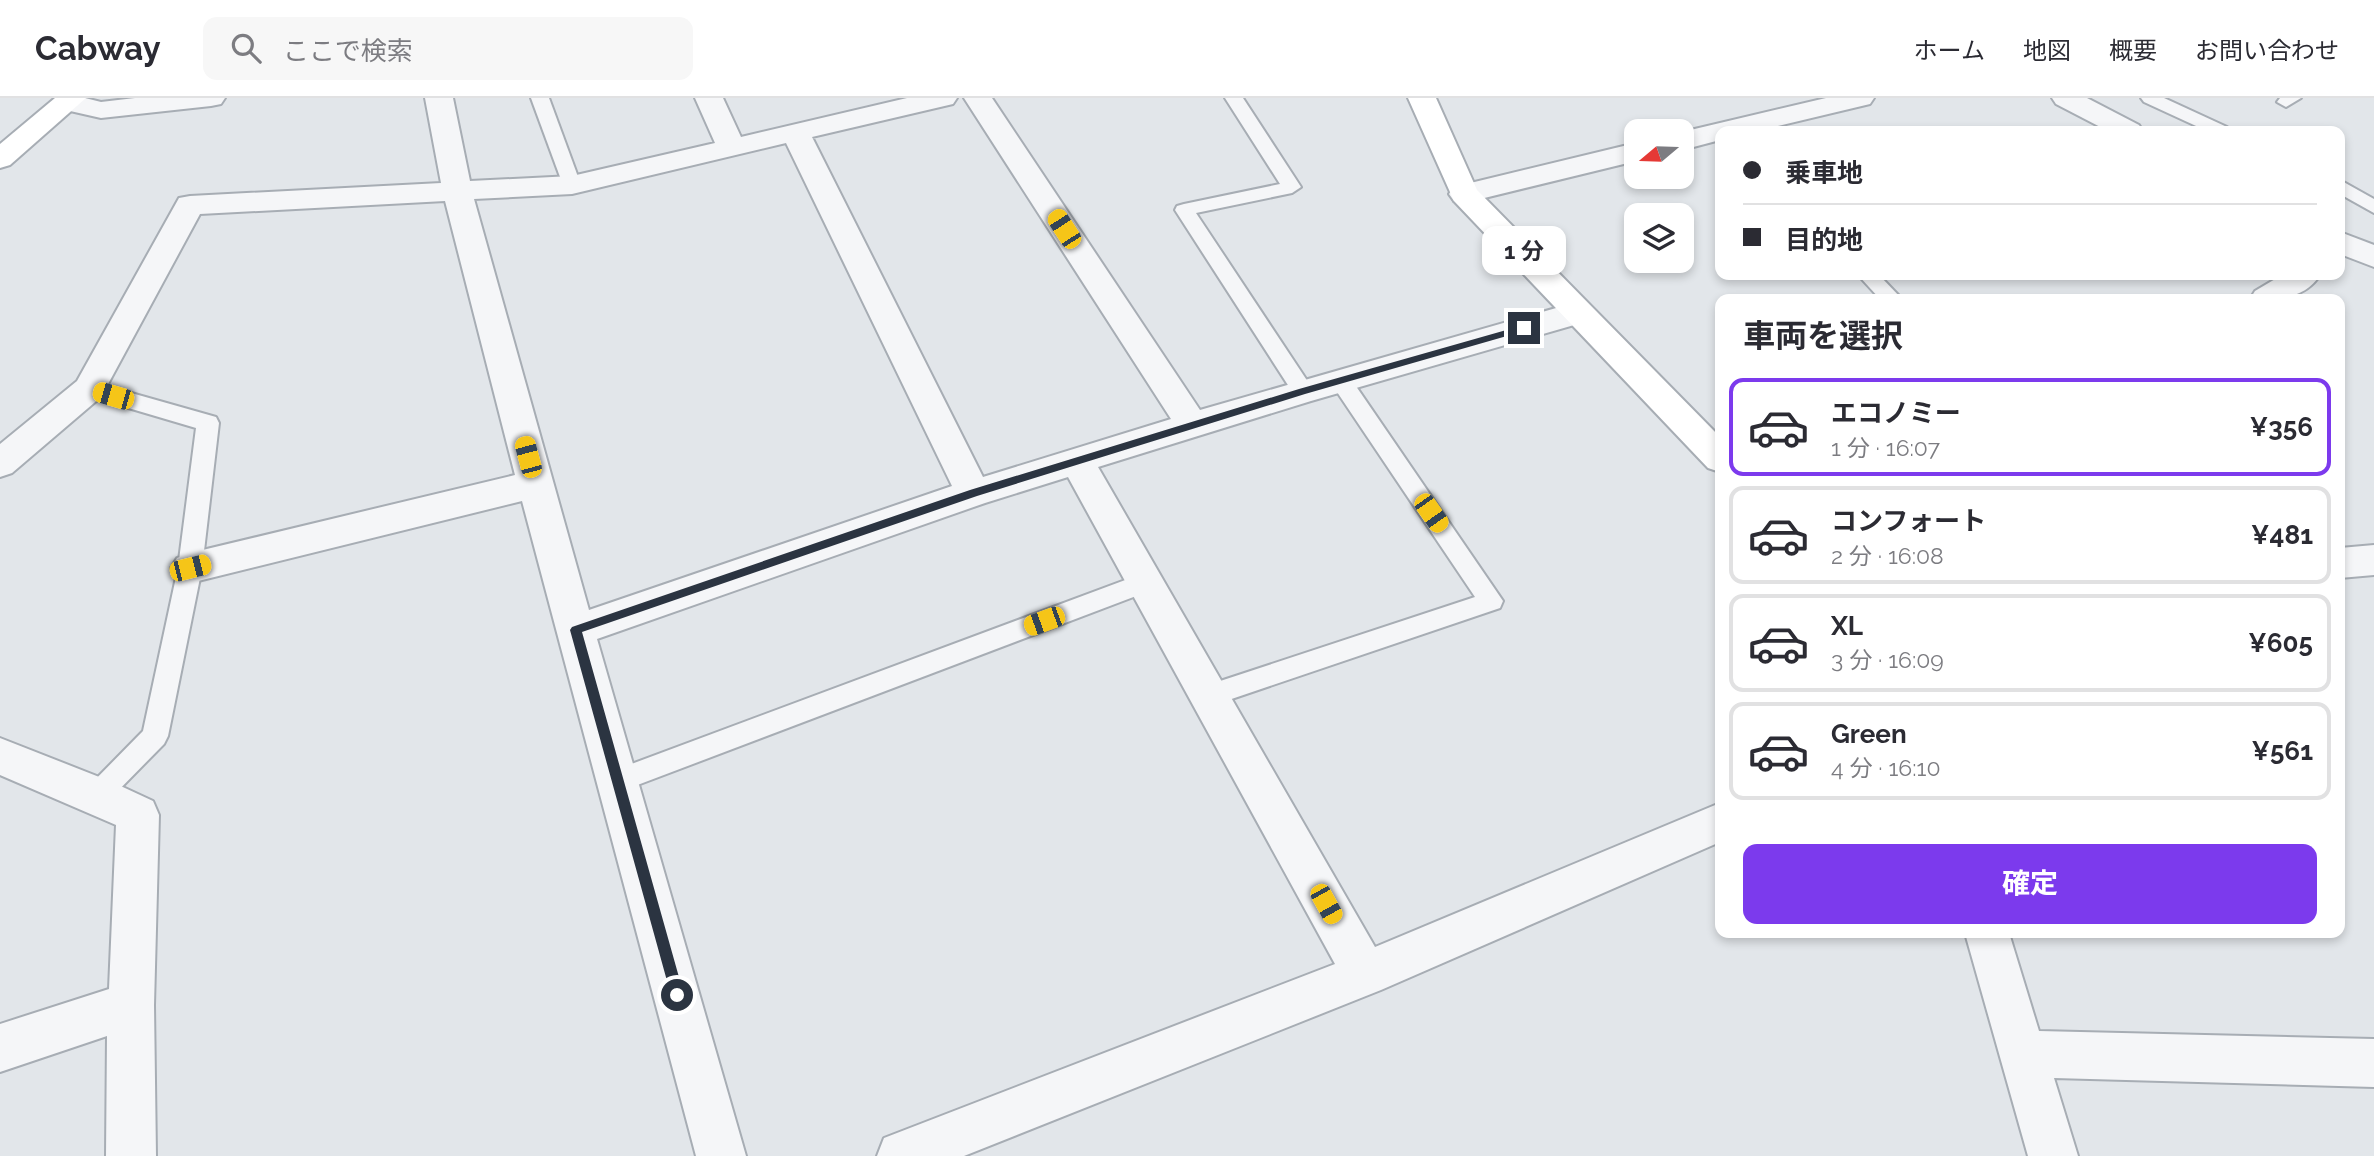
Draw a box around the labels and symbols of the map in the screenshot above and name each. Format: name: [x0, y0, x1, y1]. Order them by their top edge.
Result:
north arrow: [1624, 119, 1694, 189]
car: [1044, 206, 1085, 252]
callout: 1 分: [1482, 226, 1566, 275]
route end: [1508, 312, 1540, 344]
car: [90, 380, 137, 412]
car: [513, 434, 544, 480]
car: [1411, 490, 1452, 536]
car: [168, 553, 213, 583]
car: [1021, 604, 1068, 638]
car: [1307, 881, 1346, 927]
route start: [661, 979, 693, 1011]

